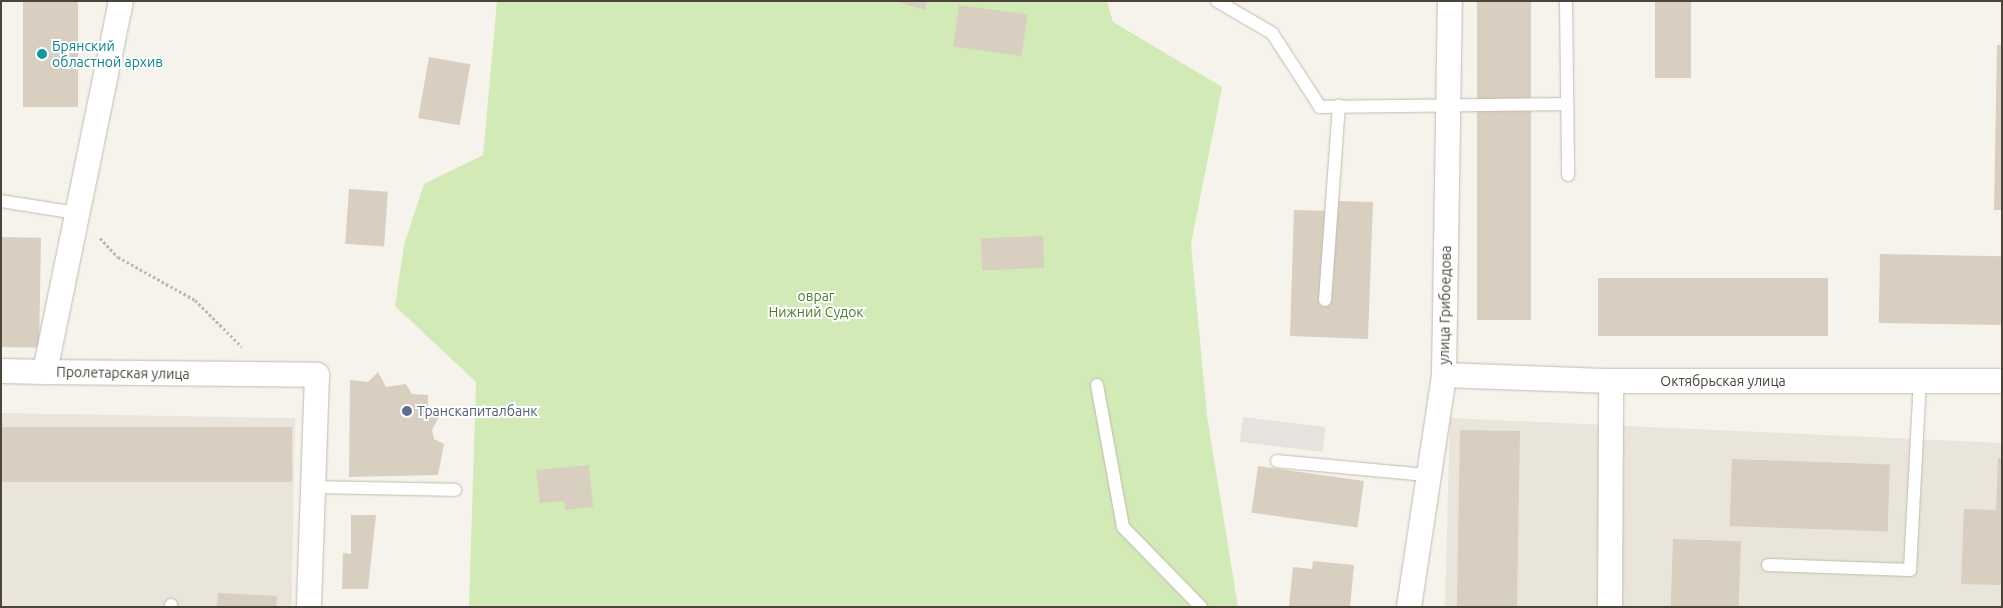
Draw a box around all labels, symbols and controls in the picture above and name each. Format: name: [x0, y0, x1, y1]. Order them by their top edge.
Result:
place label: Брянский областной архив: [52, 38, 163, 70]
marker: Брянский областной архив: [36, 48, 48, 60]
street label: улица Грибоедова: [1436, 245, 1454, 365]
park label: овраг Нижний Судок: [768, 288, 864, 321]
street label: Пролетарская улица: [56, 363, 190, 383]
street label: Октябрьская улица: [1660, 373, 1786, 389]
place label: Транскапиталбанк: [417, 403, 538, 419]
marker: Транскапиталбанк: [401, 405, 413, 417]

